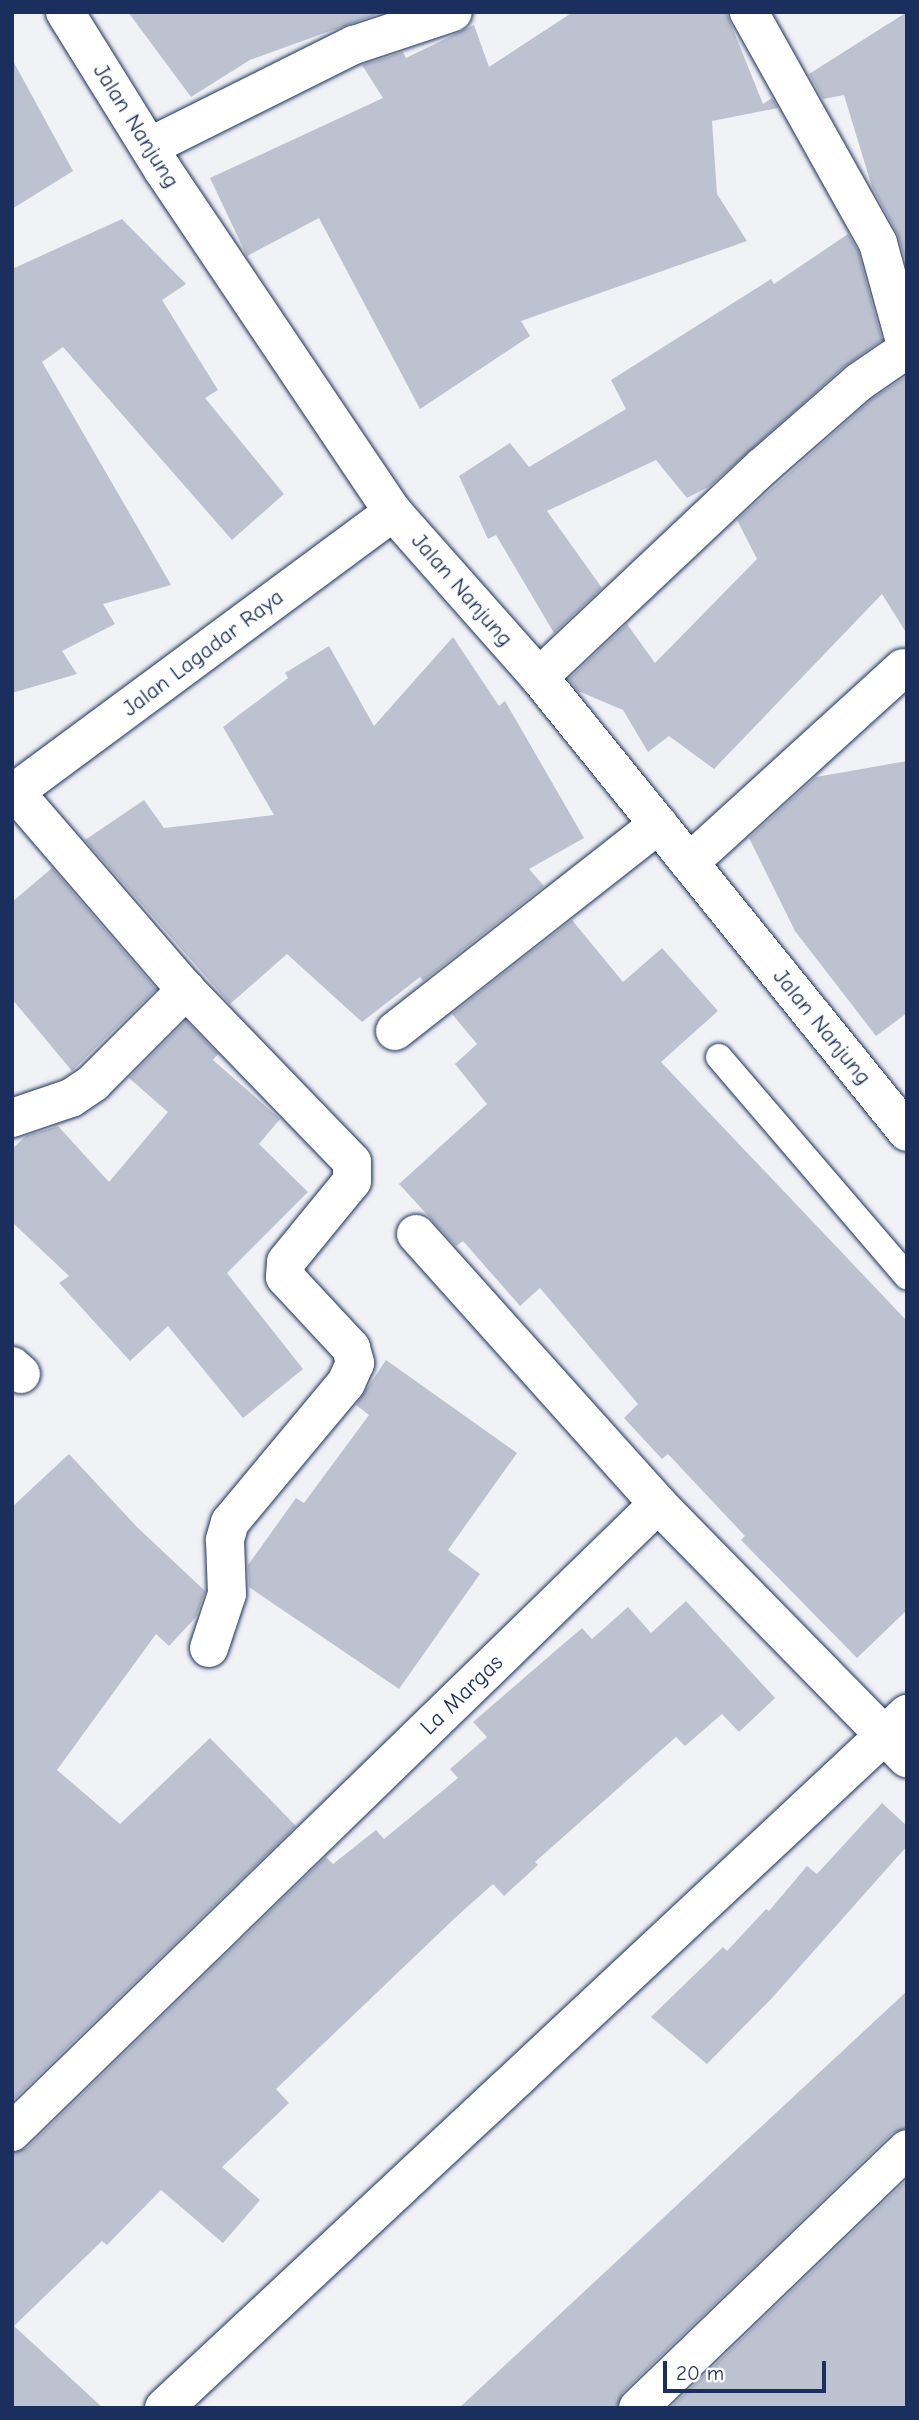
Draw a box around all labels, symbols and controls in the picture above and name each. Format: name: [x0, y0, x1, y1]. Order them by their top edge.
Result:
street label: Jalan Nanjung: [87, 59, 185, 193]
street label: Jalan Nanjung: [405, 528, 519, 652]
street label: Jalan Lagadar Raya: [117, 583, 289, 723]
street label: Jalan Nanjung: [767, 963, 877, 1091]
street label: La Margas: [415, 1649, 509, 1741]
scale bar: [667, 2346, 830, 2390]
text: 20 m: [676, 2361, 724, 2385]

